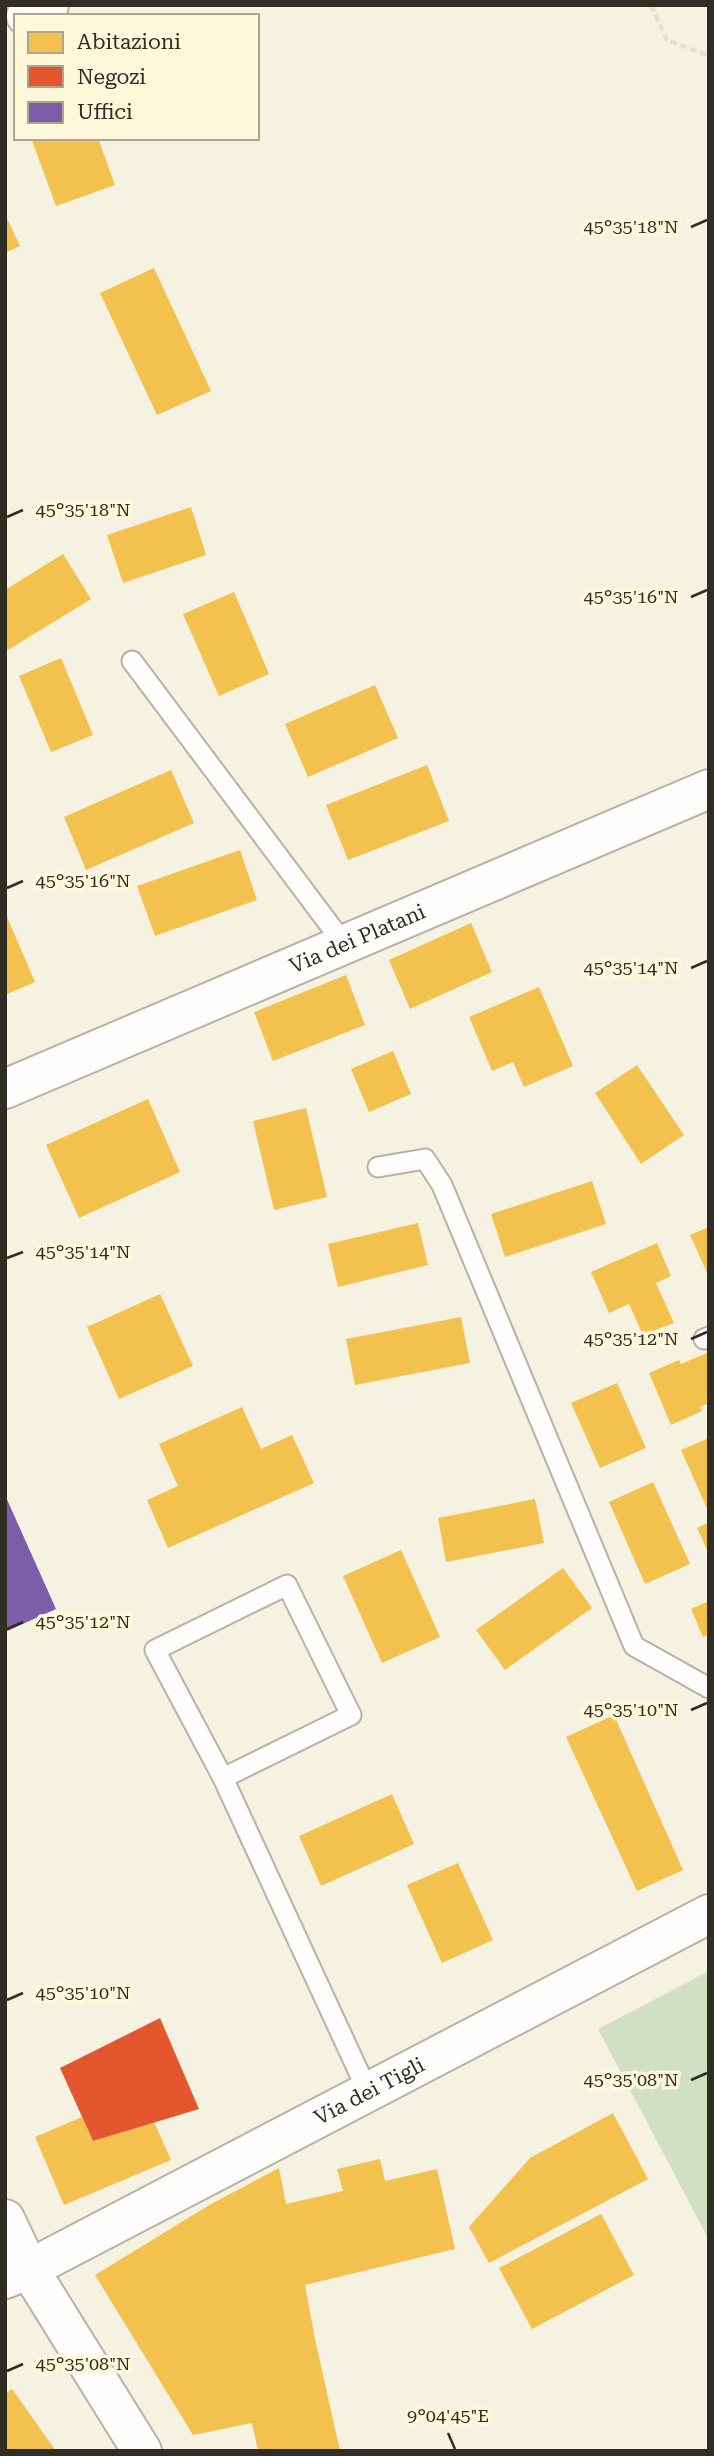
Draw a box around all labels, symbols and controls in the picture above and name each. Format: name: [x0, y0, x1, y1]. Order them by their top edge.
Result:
legend: [14, 14, 259, 140]
text: Abitazioni: [77, 30, 181, 54]
text: Negozi: [77, 65, 146, 89]
text: Uffici: [77, 100, 133, 124]
text: 45°35'18"N: [584, 216, 678, 237]
text: 45°35'18"N: [36, 499, 130, 520]
text: 45°35'16"N: [584, 586, 678, 607]
text: 45°35'16"N: [36, 870, 130, 891]
street label: Via dei Platani: [286, 899, 429, 978]
text: 45°35'14"N: [584, 957, 678, 978]
text: 45°35'14"N: [36, 1241, 130, 1262]
text: 45°35'12"N: [584, 1328, 678, 1349]
text: 45°35'12"N: [36, 1611, 130, 1632]
text: 45°35'10"N: [584, 1699, 678, 1720]
text: 45°35'10"N: [36, 1982, 130, 2003]
street label: Via dei Tigli: [310, 2053, 429, 2130]
text: 45°35'08"N: [584, 2069, 678, 2090]
text: 45°35'08"N: [36, 2353, 130, 2374]
text: 9°04'45"E: [407, 2405, 489, 2426]

